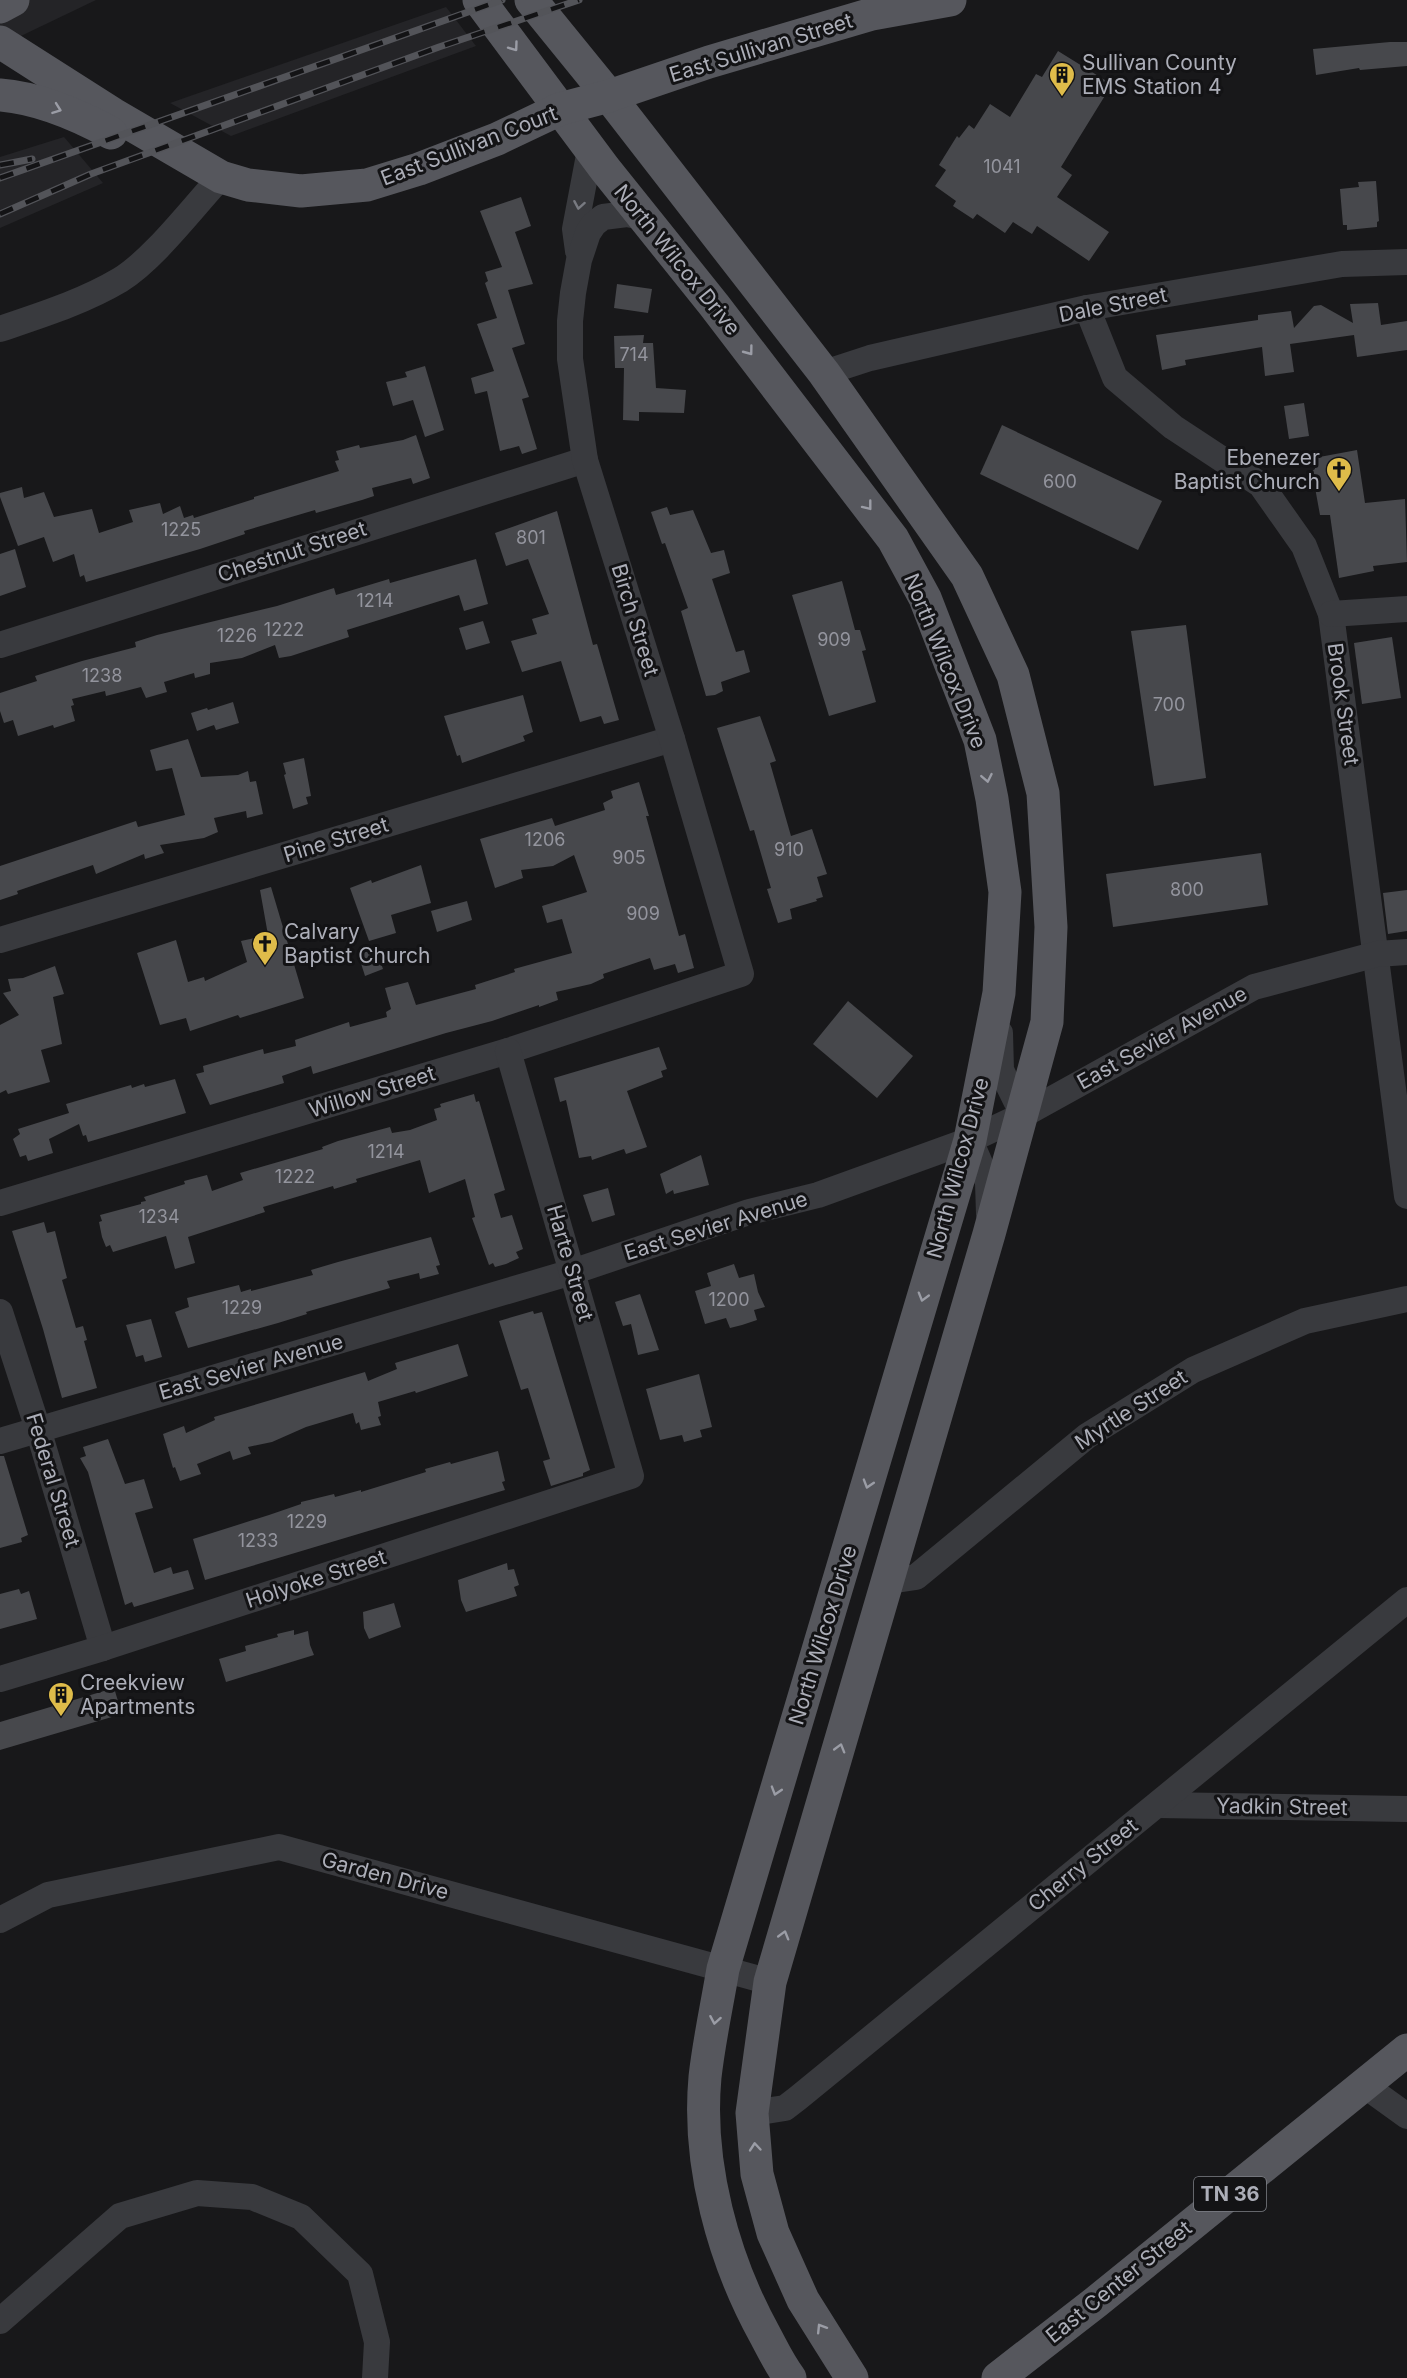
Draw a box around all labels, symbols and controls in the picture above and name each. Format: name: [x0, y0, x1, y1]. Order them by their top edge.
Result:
street label: East Sullivan Street: [666, 8, 856, 87]
one-way arrow: [507, 41, 518, 52]
place label: Sullivan County EMS Station 4: [1082, 50, 1237, 99]
building icon: Sullivan County EMS Station 4: [1047, 60, 1077, 98]
street label: East Sullivan Court: [377, 100, 561, 191]
one-way arrow: [51, 102, 62, 115]
house number: 1041: [983, 156, 1021, 177]
street label: North Wilcox Drive: [609, 179, 746, 340]
one-way arrow: [573, 199, 586, 209]
street label: Dale Street: [1057, 282, 1169, 327]
house number: 714: [619, 344, 649, 365]
one-way arrow: [742, 344, 753, 355]
place label: Ebenezer Baptist Church: [1174, 445, 1320, 494]
church icon: Ebenezer Baptist Church: [1324, 455, 1354, 493]
house number: 600: [1043, 471, 1077, 492]
one-way arrow: [860, 499, 871, 510]
street label: Chestnut Street: [214, 516, 369, 587]
house number: 1225: [161, 519, 201, 540]
house number: 801: [516, 527, 546, 548]
street label: Birch Street: [607, 561, 664, 679]
street label: North Wilcox Drive: [899, 570, 992, 752]
house number: 1214: [356, 590, 394, 611]
house number: 1222: [264, 619, 304, 640]
house number: 1226: [217, 625, 257, 646]
house number: 909: [817, 629, 851, 650]
street label: Brook Street: [1323, 641, 1364, 767]
house number: 1238: [82, 665, 122, 686]
house number: 700: [1153, 694, 1185, 715]
one-way arrow: [980, 773, 993, 783]
street label: Pine Street: [280, 812, 391, 867]
house number: 1206: [525, 829, 565, 850]
house number: 910: [774, 839, 804, 860]
house number: 905: [612, 847, 646, 868]
house number: 800: [1170, 879, 1204, 900]
house number: 909: [626, 903, 660, 924]
place label: Calvary Baptist Church: [284, 919, 430, 968]
church icon: Calvary Baptist Church: [250, 929, 280, 967]
street label: East Sevier Avenue: [1072, 981, 1251, 1095]
street label: Willow Street: [306, 1060, 438, 1123]
street label: North Wilcox Drive: [921, 1075, 994, 1261]
house number: 1214: [367, 1141, 405, 1162]
house number: 1222: [275, 1166, 315, 1187]
street label: East Sevier Avenue: [621, 1186, 810, 1265]
street label: Harte Street: [542, 1202, 599, 1324]
house number: 1234: [138, 1206, 180, 1227]
house number: 1200: [708, 1289, 750, 1310]
one-way arrow: [918, 1291, 930, 1302]
house number: 1229: [222, 1297, 262, 1318]
street label: East Sevier Avenue: [156, 1328, 346, 1405]
street label: Myrtle Street: [1070, 1364, 1192, 1455]
street label: Federal Street: [21, 1410, 86, 1550]
one-way arrow: [863, 1478, 875, 1489]
house number: 1229: [287, 1511, 327, 1532]
house number: 1233: [238, 1530, 278, 1551]
street label: North Wilcox Drive: [783, 1542, 862, 1728]
street label: Holyoke Street: [243, 1544, 389, 1613]
place label: Creekview Apartments: [80, 1670, 195, 1719]
building icon: Creekview Apartments: [46, 1680, 76, 1718]
one-way arrow: [833, 1743, 845, 1754]
one-way arrow: [771, 1785, 783, 1796]
street label: Yadkin Street: [1216, 1793, 1348, 1820]
street label: Cherry Street: [1023, 1813, 1143, 1916]
street label: Garden Drive: [319, 1847, 451, 1904]
one-way arrow: [777, 1930, 789, 1941]
one-way arrow: [709, 2015, 721, 2025]
one-way arrow: [749, 2143, 762, 2152]
road number: TN 36: [1194, 2177, 1266, 2211]
street label: East Center Street: [1041, 2215, 1197, 2348]
one-way arrow: [817, 2324, 828, 2335]

